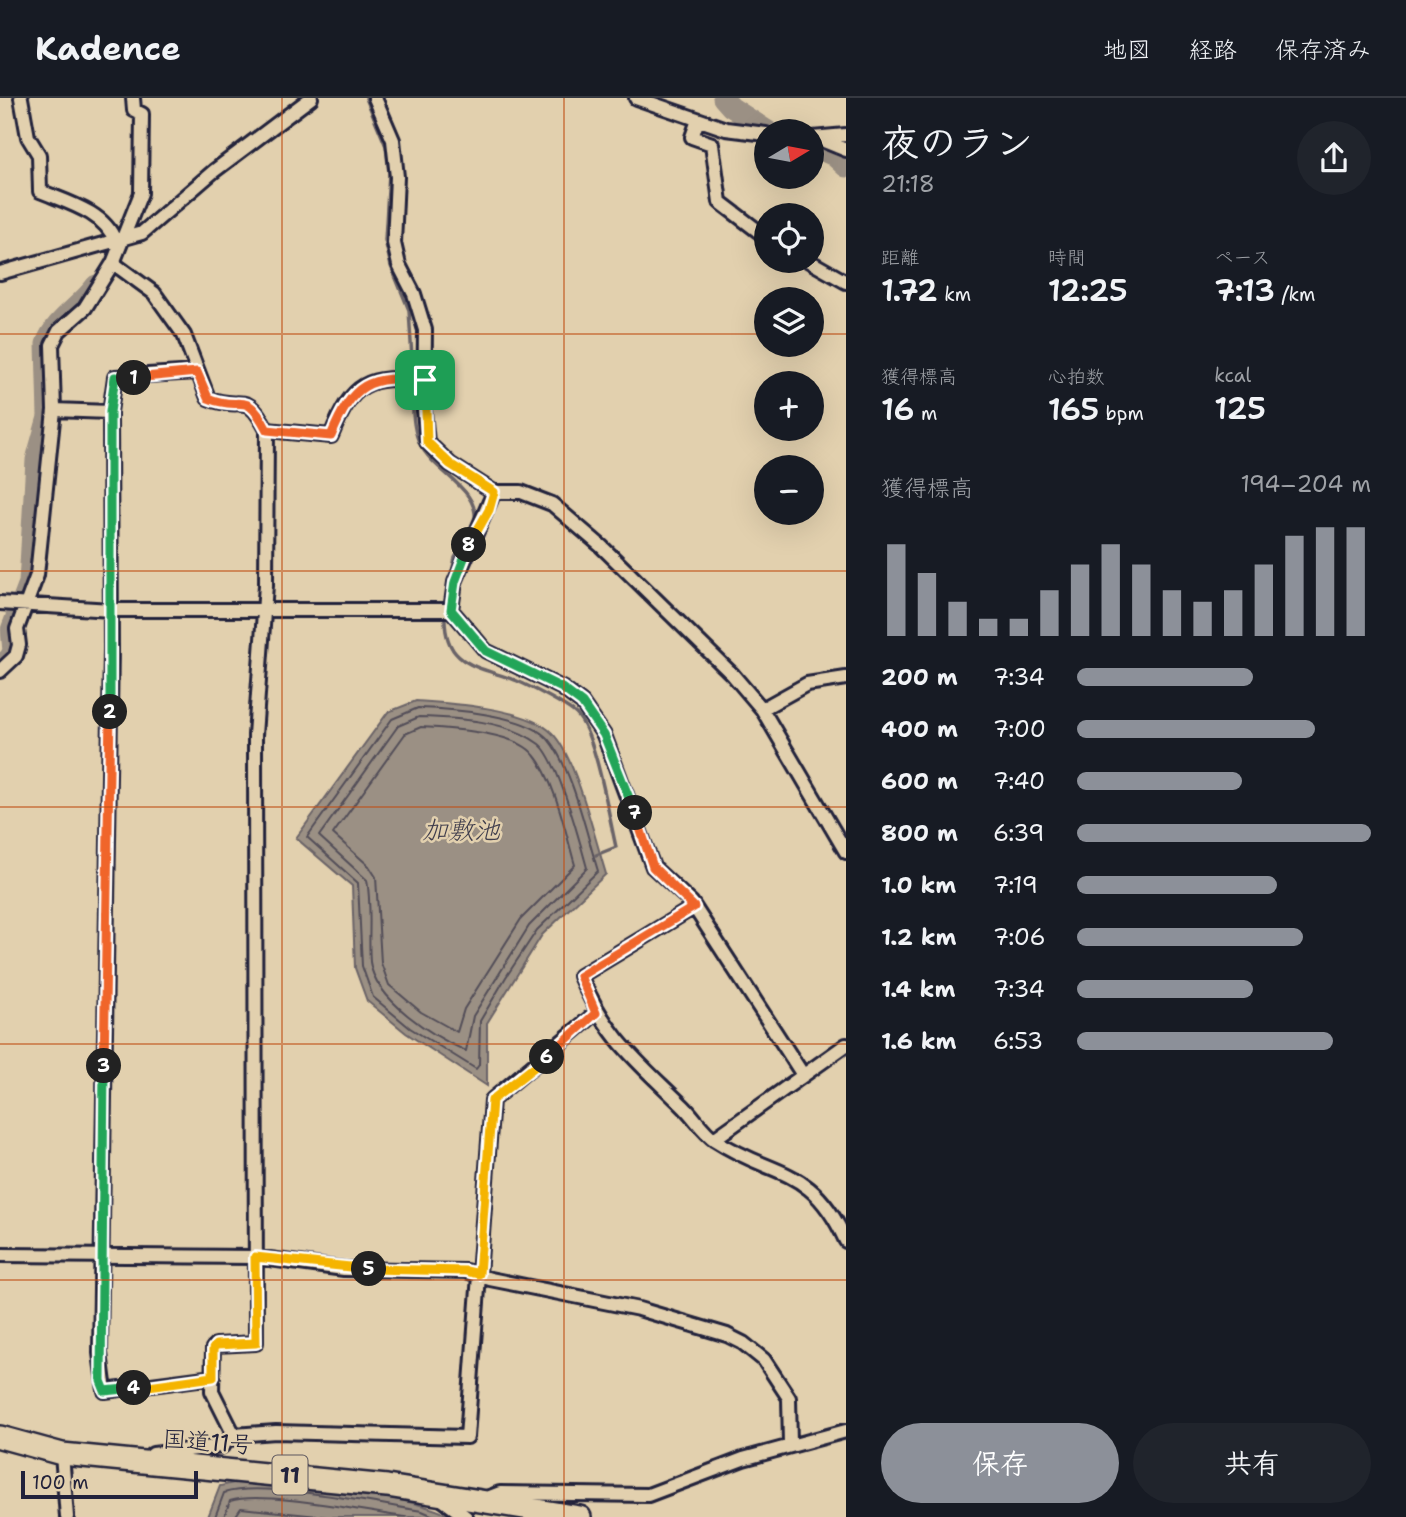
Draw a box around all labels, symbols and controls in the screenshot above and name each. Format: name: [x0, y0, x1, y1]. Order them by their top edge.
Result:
text: Kadence: [35, 26, 181, 71]
text: 地図: [1103, 34, 1151, 66]
text: 経路: [1189, 34, 1237, 66]
text: 保存済み: [1275, 34, 1371, 66]
text: 夜のラン: [881, 117, 1033, 168]
north arrow: [754, 119, 824, 189]
map controls: [754, 119, 824, 525]
button: share: [1297, 121, 1371, 195]
text: 21:18: [881, 169, 935, 199]
button: locate: [754, 203, 824, 273]
text: 距離: [881, 245, 919, 270]
text: 時間: [1048, 245, 1086, 270]
text: ペース: [1214, 245, 1270, 270]
text: 1.72: [881, 270, 938, 311]
text: 12:25: [1048, 270, 1128, 311]
text: 7:13: [1214, 270, 1275, 311]
text: km: [938, 282, 971, 307]
text: /km: [1275, 282, 1316, 307]
button: layers: [754, 287, 824, 357]
pin: [395, 350, 455, 410]
pin: 1: [116, 360, 152, 396]
icon: arrive: [406, 361, 444, 399]
text: kcal: [1214, 363, 1251, 388]
text: 獲得標高: [881, 364, 957, 389]
text: 心拍数: [1048, 364, 1105, 389]
text: 1: [129, 365, 138, 390]
button: +: [754, 371, 824, 441]
text: 125: [1214, 388, 1266, 429]
text: 16: [881, 389, 914, 430]
text: 165: [1048, 389, 1099, 430]
text: m: [914, 401, 937, 426]
text: bpm: [1099, 401, 1144, 426]
button: −: [754, 455, 824, 525]
text: 194–204 m: [1240, 469, 1371, 499]
text: 獲得標高: [881, 473, 973, 503]
pin: 8: [452, 528, 486, 562]
text: 8: [462, 532, 475, 557]
text: 200 m: [881, 662, 958, 692]
text: 7:34: [993, 662, 1045, 692]
pin: 2: [92, 694, 128, 730]
text: 2: [103, 699, 116, 724]
text: 400 m: [881, 714, 958, 744]
text: 7:00: [993, 714, 1046, 744]
text: 600 m: [881, 766, 958, 796]
text: 7:40: [993, 766, 1045, 796]
pin: 7: [618, 796, 652, 830]
text: 7: [628, 800, 641, 825]
water label: 加敷池: [422, 812, 501, 847]
text: 800 m: [881, 818, 958, 848]
text: 6:39: [993, 818, 1044, 848]
text: 1.0 km: [881, 870, 956, 900]
text: 7:19: [993, 870, 1038, 900]
text: 1.2 km: [881, 922, 957, 952]
text: 7:06: [993, 922, 1046, 952]
text: 1.4 km: [881, 974, 955, 1004]
text: 7:34: [993, 974, 1045, 1004]
text: 1.6 km: [881, 1026, 956, 1056]
text: 6:53: [993, 1026, 1043, 1056]
pin: 6: [530, 1040, 564, 1074]
text: 6: [540, 1044, 553, 1069]
pin: 3: [86, 1048, 122, 1084]
text: 3: [97, 1053, 110, 1078]
pin: 5: [352, 1252, 386, 1286]
text: 5: [363, 1256, 374, 1281]
pin: 4: [116, 1370, 152, 1406]
text: 4: [127, 1375, 140, 1400]
street label: 国道11号: [161, 1423, 255, 1461]
button: 保存: [881, 1423, 1119, 1503]
button: 共有: [1133, 1423, 1371, 1503]
road number: 11: [272, 1456, 308, 1494]
scale bar: [21, 1468, 198, 1500]
text: 100 m: [32, 1470, 89, 1495]

